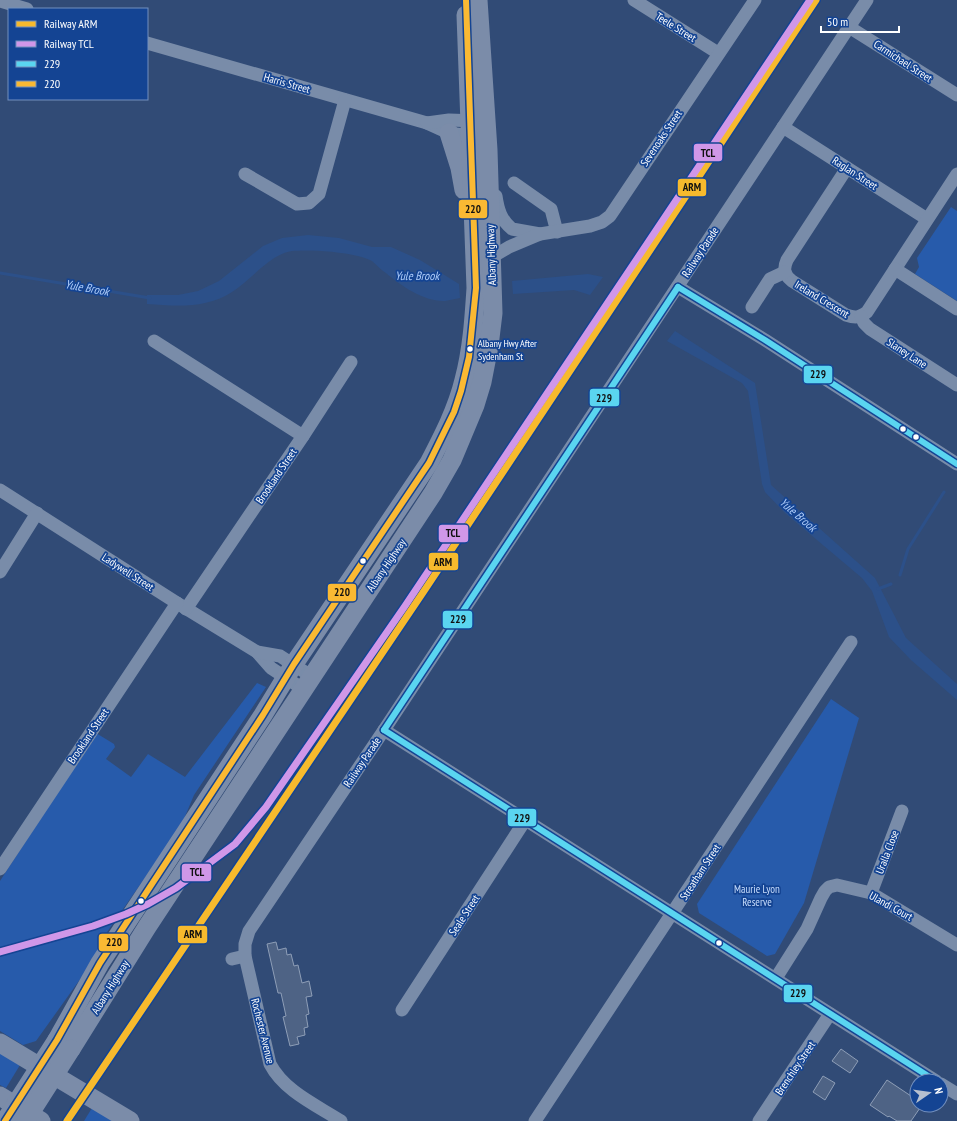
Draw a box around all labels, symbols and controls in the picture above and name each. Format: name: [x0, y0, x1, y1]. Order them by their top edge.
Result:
legend: [8, 8, 148, 100]
scale bar: [821, 8, 899, 34]
street label: Teele Street: [653, 9, 699, 45]
text: 50 m: [827, 14, 848, 29]
text: Railway ARM: [44, 16, 97, 31]
text: Railway TCL: [44, 36, 94, 51]
street label: Carmichael Street: [871, 37, 935, 85]
text: 229: [44, 56, 60, 71]
street label: Harris Street: [262, 70, 312, 96]
text: 220: [44, 76, 60, 91]
street label: Sevenoaks Street: [637, 107, 685, 169]
line badge: TCL: [693, 143, 723, 162]
text: TCL: [701, 146, 716, 160]
street label: Raglan Street: [830, 153, 880, 193]
line badge: ARM: [677, 178, 707, 197]
text: ARM: [682, 180, 701, 194]
line badge: 220: [458, 199, 488, 219]
text: 220: [465, 202, 481, 216]
street label: Albany Highway: [483, 224, 499, 286]
street label: Railway Parade: [678, 224, 722, 280]
water label: Yule Brook: [395, 268, 440, 283]
water label: Yule Brook: [64, 276, 111, 299]
street label: Ireland Crescent: [792, 277, 852, 321]
street label: Slaney Lane: [884, 335, 930, 371]
place label: Albany Hwy After Sydenham St: [478, 337, 537, 363]
marker: Albany Hwy After Sydenham St: [465, 344, 475, 354]
line badge: 229: [803, 365, 833, 384]
text: 229: [810, 367, 826, 381]
line badge: 229: [589, 388, 620, 407]
text: 229: [596, 391, 612, 405]
unlabelled marker: [898, 424, 908, 434]
unlabelled marker: [911, 432, 921, 442]
street label: Brookland Street: [252, 446, 300, 506]
water label: Yule Brook: [777, 494, 821, 536]
line badge: TCL: [438, 524, 469, 543]
text: TCL: [446, 526, 461, 540]
street label: Albany Highway: [363, 535, 409, 594]
street label: Ladywell Street: [99, 550, 157, 594]
line badge: ARM: [428, 552, 459, 571]
text: ARM: [433, 555, 452, 569]
unlabelled marker: [358, 556, 368, 566]
line badge: 220: [327, 583, 357, 602]
text: 220: [334, 585, 350, 599]
line badge: 229: [442, 610, 473, 629]
text: 229: [450, 612, 466, 626]
street label: Brookland Street: [64, 706, 112, 766]
street label: Railway Parade: [340, 734, 384, 790]
line badge: 229: [507, 808, 537, 827]
text: 229: [514, 811, 530, 825]
street label: Uralla Close: [872, 828, 902, 876]
street label: Streatham Street: [677, 841, 723, 903]
line badge: TCL: [181, 863, 212, 882]
text: TCL: [190, 865, 205, 879]
park label: Maurie Lyon Reserve: [734, 882, 780, 909]
street label: Ulandi Court: [867, 888, 915, 924]
street label: Seale Street: [446, 892, 482, 938]
unlabelled marker: [136, 896, 146, 906]
line badge: ARM: [177, 925, 208, 944]
text: ARM: [183, 927, 202, 941]
line badge: 220: [98, 933, 129, 952]
text: 220: [106, 935, 122, 949]
unlabelled marker: [714, 938, 724, 948]
street label: Albany Highway: [88, 957, 133, 1017]
line badge: 229: [783, 984, 813, 1003]
text: 229: [790, 986, 806, 1000]
street label: Rochester Avenue: [248, 997, 278, 1066]
street label: Brenchley Street: [772, 1038, 818, 1098]
north arrow: [909, 1073, 949, 1113]
text: N: [931, 1086, 946, 1095]

